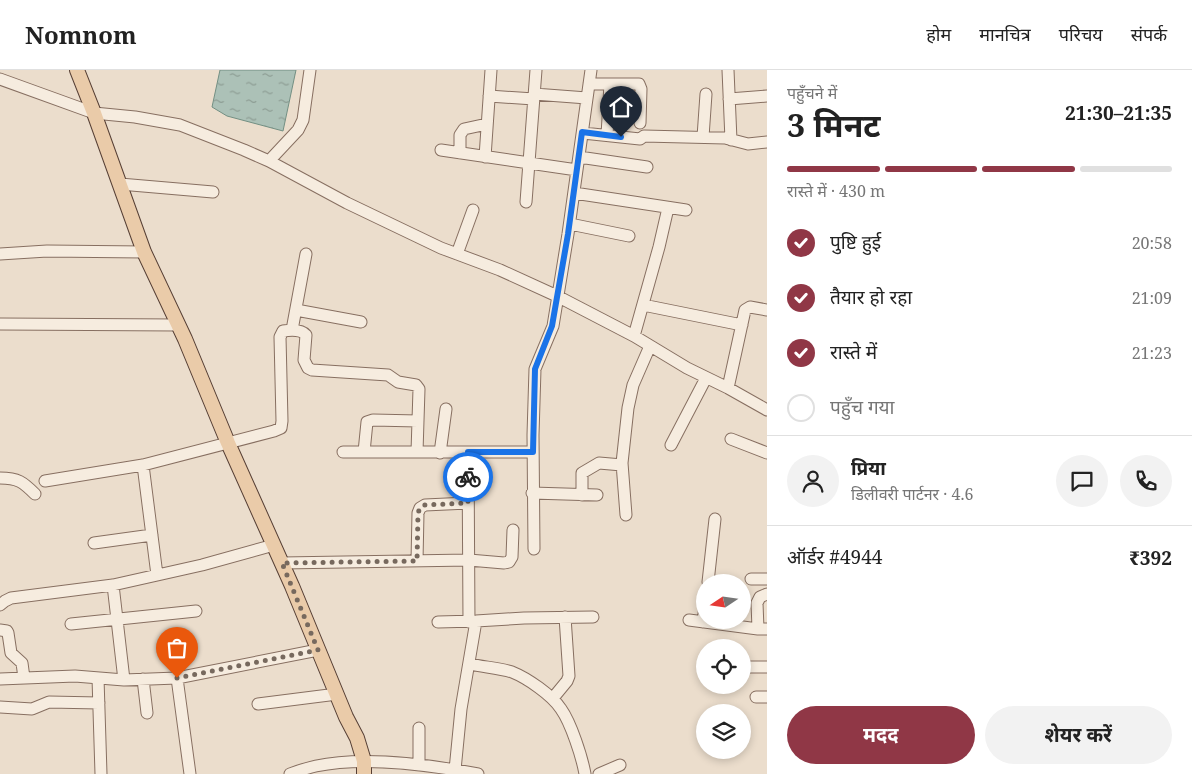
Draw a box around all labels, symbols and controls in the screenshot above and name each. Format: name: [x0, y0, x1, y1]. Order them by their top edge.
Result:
text: Nomnom: [25, 18, 137, 51]
text: होम: [926, 22, 951, 46]
text: मानचित्र: [979, 22, 1031, 46]
text: परिचय: [1059, 22, 1103, 46]
text: संपर्क: [1131, 22, 1167, 46]
text: पहुँचने में: [787, 82, 837, 104]
pin: [600, 86, 642, 137]
icon: home: [607, 93, 635, 121]
text: 21:30–21:35: [1065, 100, 1172, 126]
text: 3 मिनट: [787, 103, 881, 146]
text: रास्ते में · 430 m: [787, 180, 885, 202]
icon: check: [787, 229, 815, 257]
text: पुष्टि हुई: [830, 229, 881, 255]
text: 20:58: [1132, 232, 1172, 254]
icon: check: [787, 284, 815, 312]
text: तैयार हो रहा: [830, 284, 912, 310]
text: 21:09: [1132, 287, 1172, 309]
icon: check: [787, 339, 815, 367]
text: रास्ते में: [830, 339, 877, 365]
text: 21:23: [1132, 342, 1172, 364]
text: पहुँच गया: [830, 394, 895, 420]
courier: [443, 452, 493, 502]
button: person: [787, 455, 839, 507]
text: प्रिया: [851, 455, 886, 481]
button: chat: [1056, 455, 1108, 507]
button: phone: [1120, 455, 1172, 507]
icon: bike: [454, 463, 482, 491]
text: डिलीवरी पार्टनर · 4.6: [851, 483, 973, 505]
text: ऑर्डर #4944: [787, 544, 882, 570]
text: ₹392: [1129, 545, 1172, 571]
north arrow: [696, 574, 751, 629]
map controls: [696, 574, 751, 759]
pin: [156, 627, 198, 678]
icon: bag: [163, 634, 191, 662]
button: locate: [696, 639, 751, 694]
button: layers: [696, 704, 751, 759]
button: मदद: [787, 706, 975, 764]
button: शेयर करें: [985, 706, 1172, 764]

